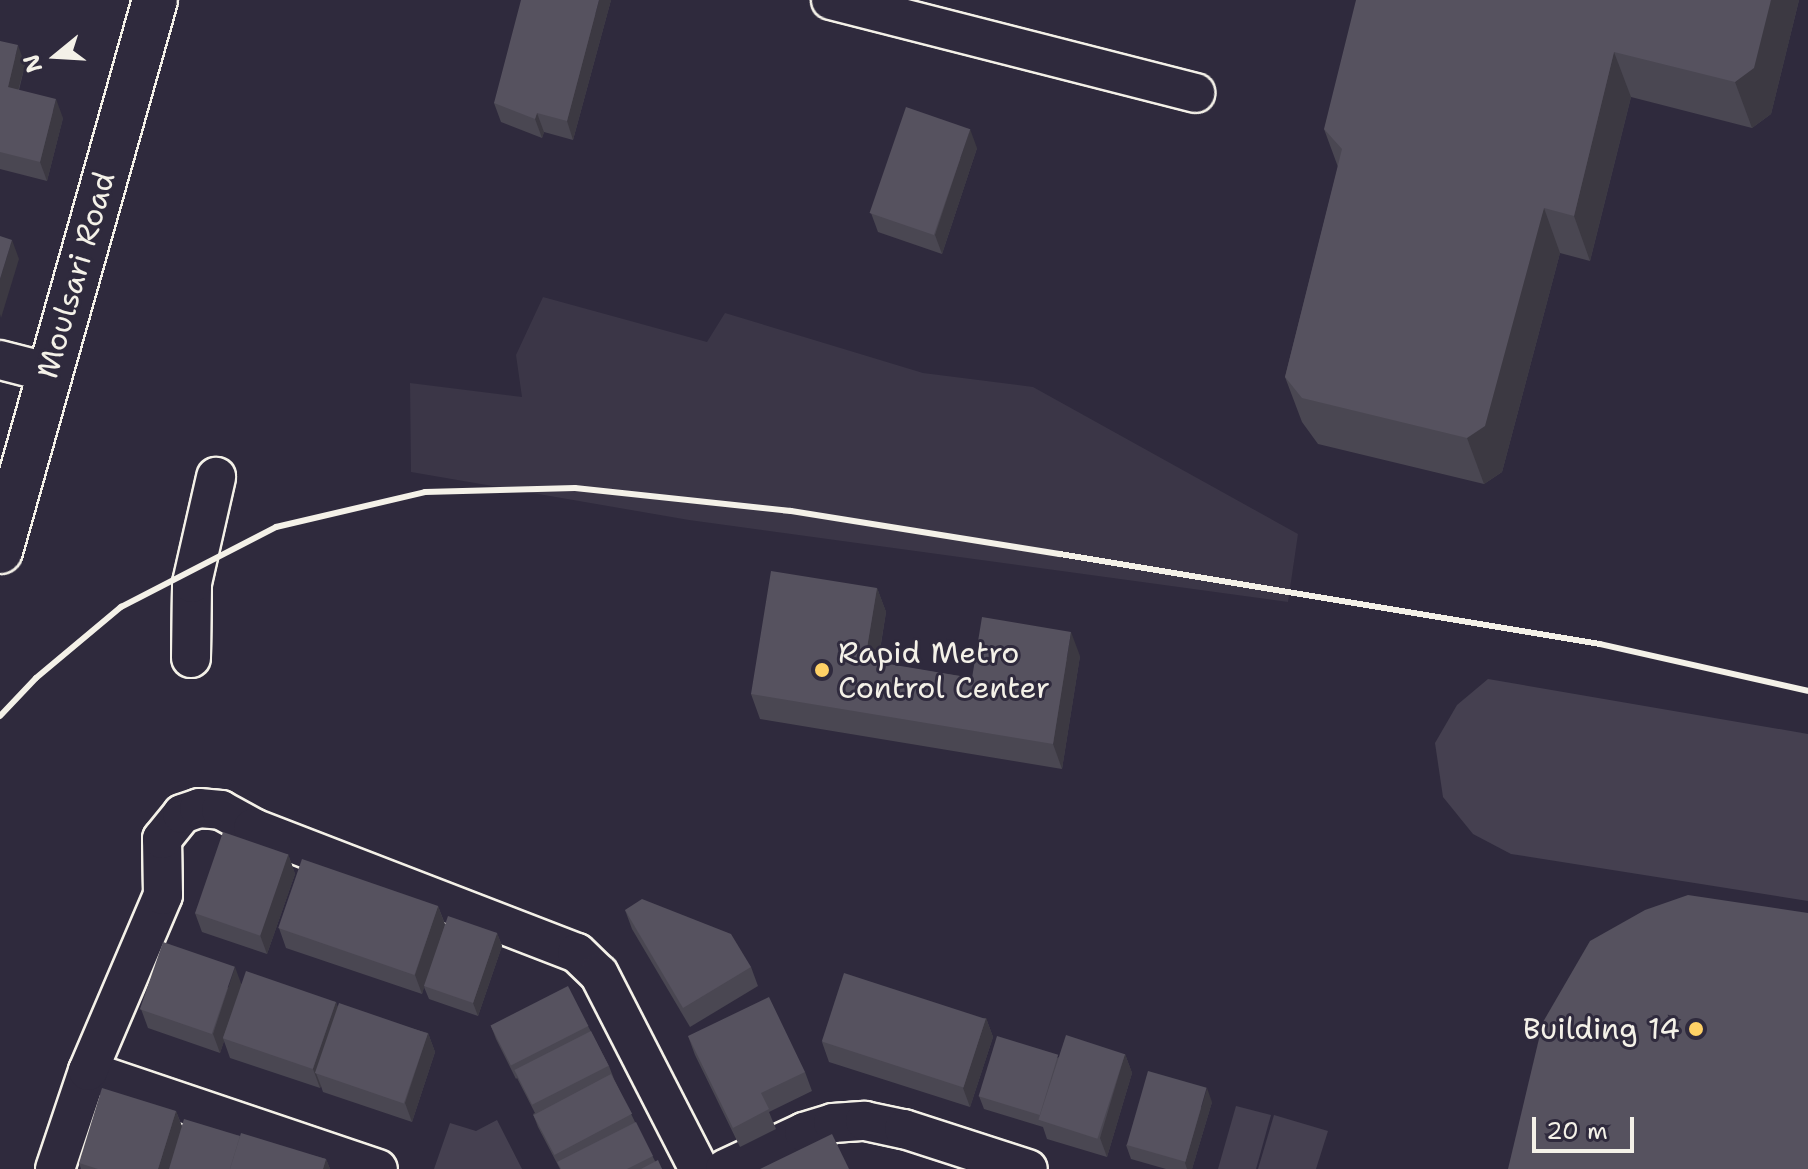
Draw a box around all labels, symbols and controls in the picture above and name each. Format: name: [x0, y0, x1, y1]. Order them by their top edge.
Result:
north arrow: [16, 16, 96, 96]
text: N: [16, 51, 49, 76]
street label: Moulsari Road: [29, 168, 123, 382]
place label: Rapid Metro Control Center: [838, 635, 1050, 706]
marker: Rapid Metro Control Center: [813, 661, 831, 679]
place label: Building 14: [1523, 1011, 1680, 1047]
marker: Building 14: [1687, 1020, 1705, 1038]
scale bar: [1536, 1101, 1638, 1151]
text: 20 m: [1546, 1115, 1608, 1147]

